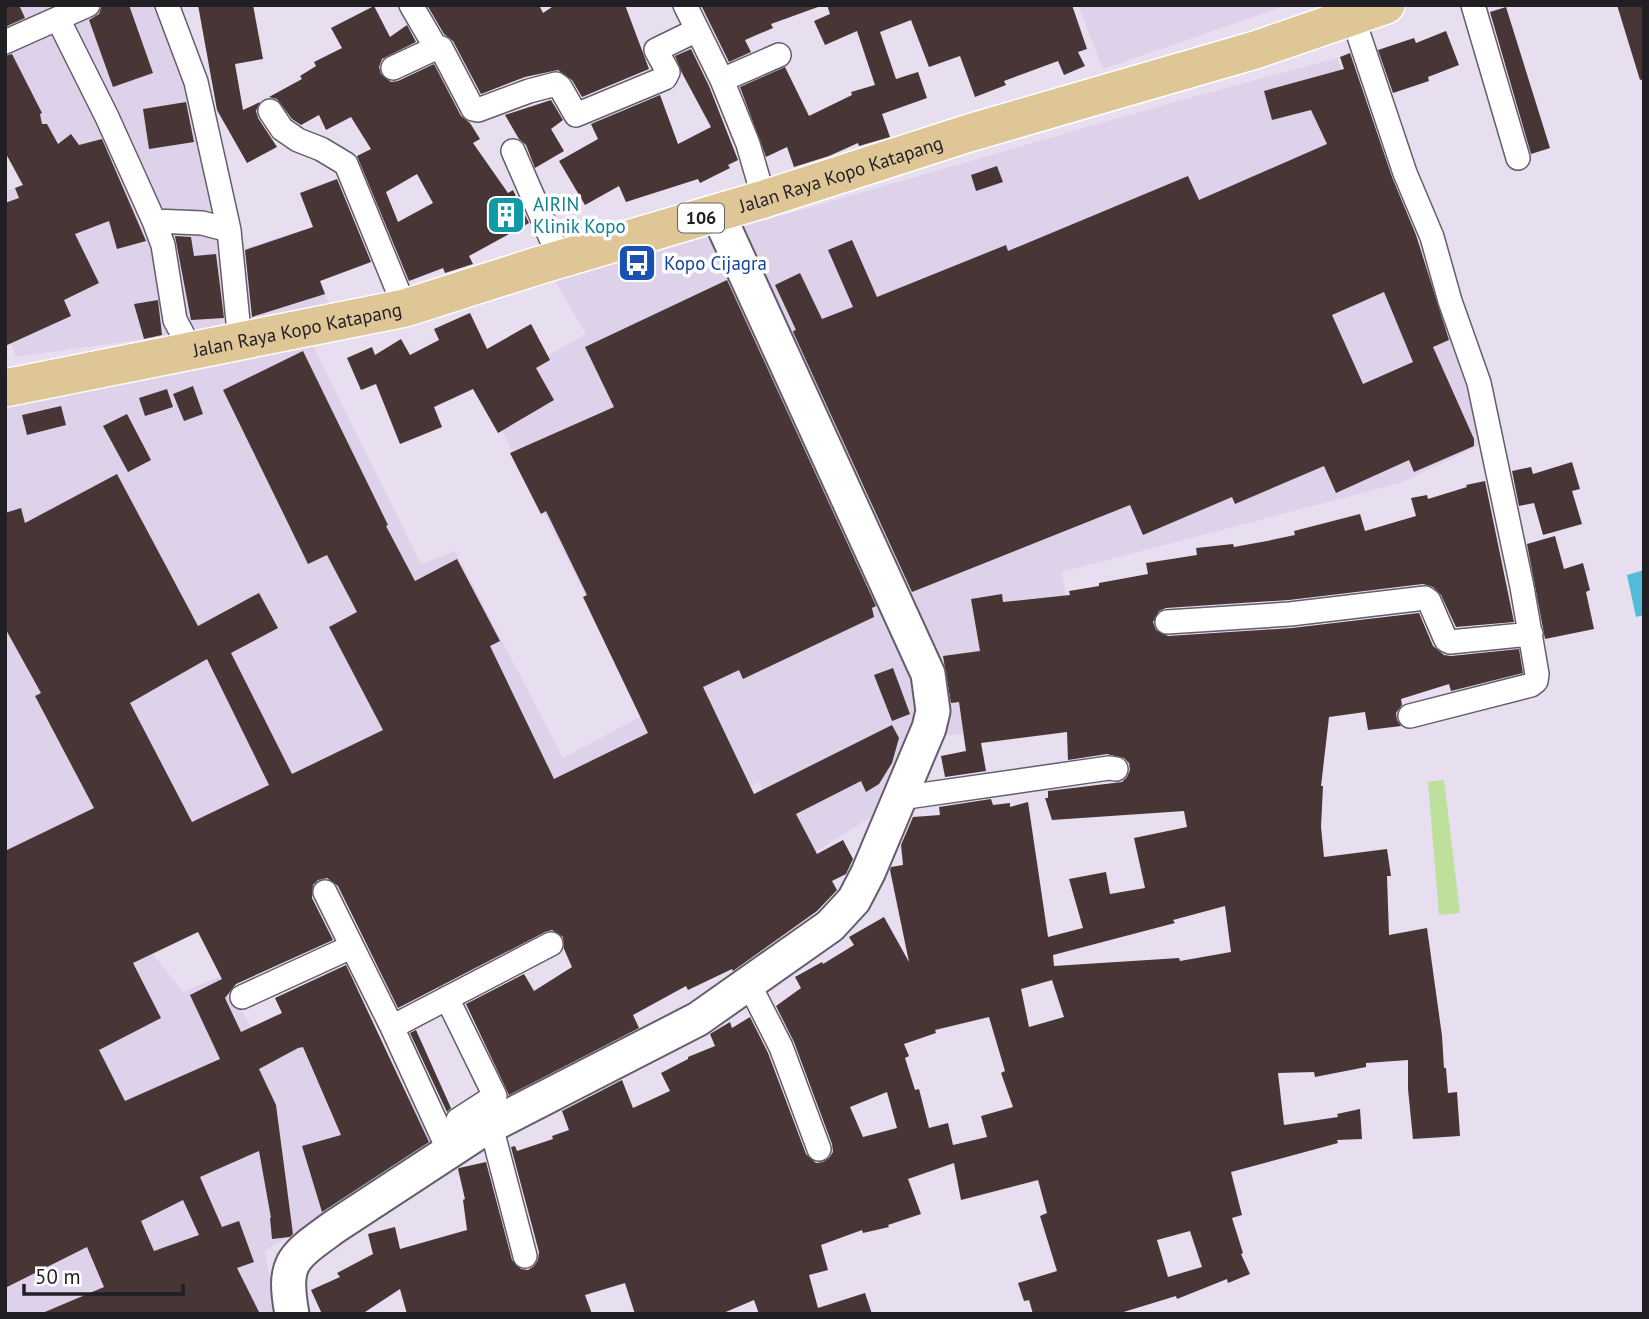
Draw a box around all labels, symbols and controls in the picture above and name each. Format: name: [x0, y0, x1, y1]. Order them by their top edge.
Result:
street label: Jalan Raya Kopo Katapang: [735, 130, 946, 218]
place label: AIRIN Klinik Kopo: [533, 192, 626, 238]
building icon: AIRIN Klinik Kopo: [485, 194, 527, 236]
road number: 106: [678, 204, 724, 232]
bus stop icon: Kopo Cijagra: [616, 242, 658, 284]
place label: Kopo Cijagra: [664, 251, 767, 275]
street label: Jalan Raya Kopo Katapang: [190, 297, 404, 362]
scale bar: [24, 1252, 184, 1296]
text: 50 m: [35, 1263, 81, 1290]

